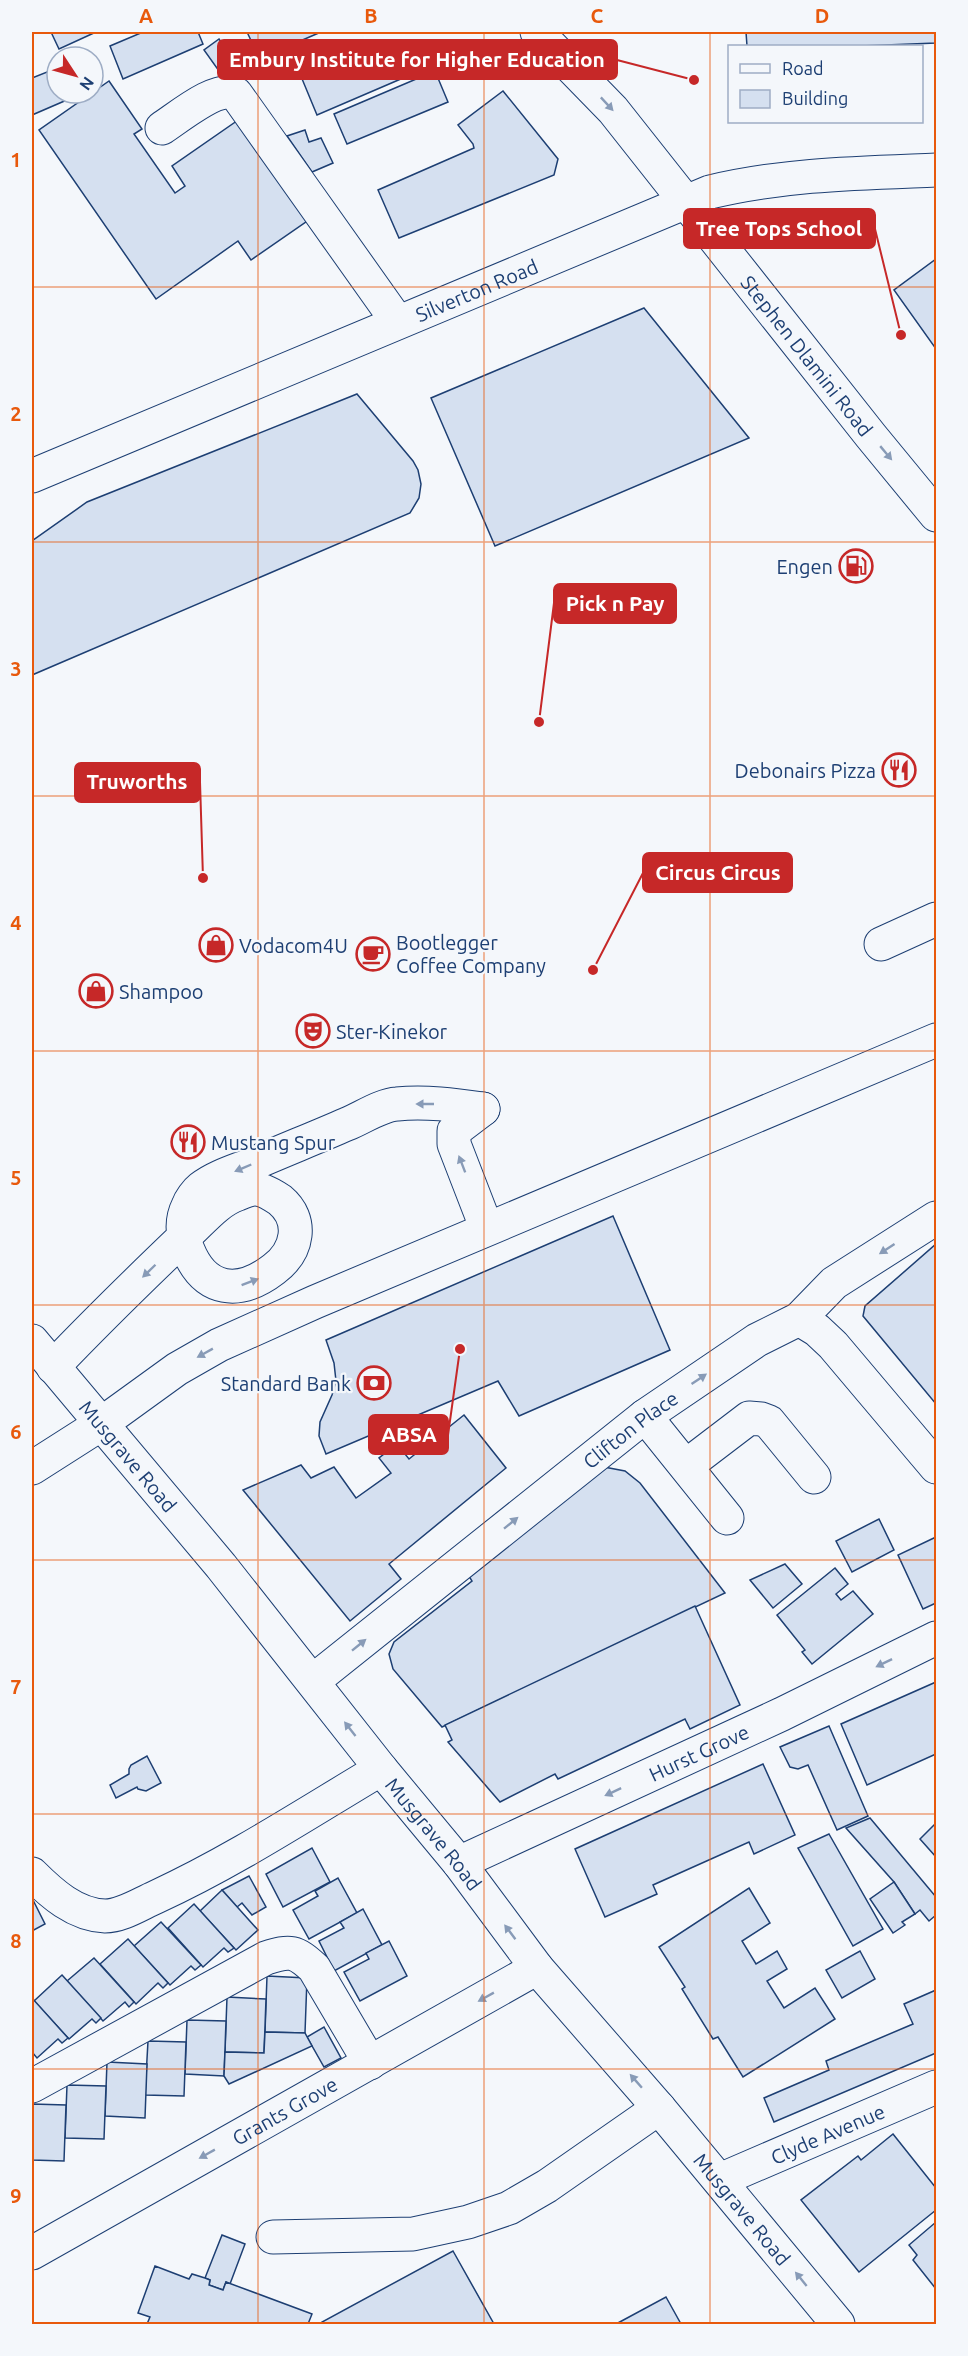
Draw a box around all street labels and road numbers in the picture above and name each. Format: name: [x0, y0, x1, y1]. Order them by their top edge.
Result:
street label: Silverton Road: [412, 254, 541, 326]
street label: Stephen Dlamini Road: [737, 271, 878, 440]
street label: Clifton Place: [578, 1386, 682, 1473]
street label: Musgrave Road: [75, 1396, 182, 1516]
street label: Hurst Grove: [645, 1719, 752, 1785]
street label: Musgrave Road: [381, 1773, 487, 1894]
street label: Grants Grove: [228, 2072, 341, 2149]
street label: Clyde Avenue: [767, 2099, 888, 2168]
street label: Musgrave Road: [690, 2148, 796, 2269]

